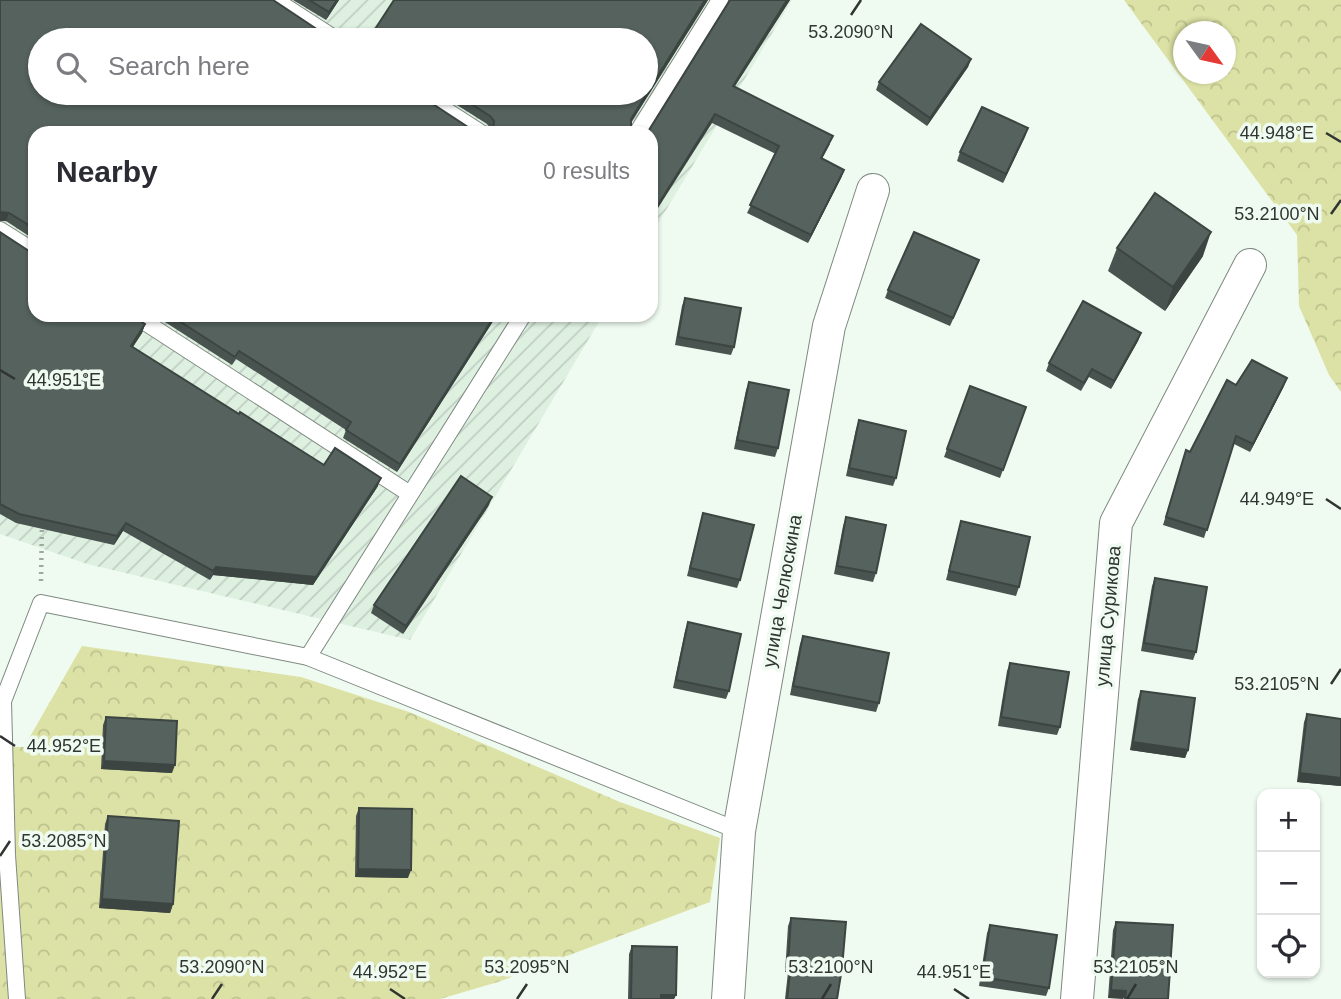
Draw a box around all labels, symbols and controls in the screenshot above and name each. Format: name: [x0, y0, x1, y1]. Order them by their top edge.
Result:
north arrow: [1173, 21, 1236, 84]
text: 53.2090°N: [808, 22, 894, 42]
search box: [28, 28, 658, 105]
icon: search: [52, 48, 90, 86]
text: Search here: [108, 51, 250, 81]
text: 44.948°E: [1240, 123, 1314, 143]
text: Nearby: [56, 155, 158, 188]
text: 0 results: [543, 158, 630, 184]
text: 53.2100°N: [1234, 204, 1320, 224]
text: 44.951°E: [27, 370, 101, 390]
text: 44.949°E: [1240, 489, 1314, 509]
street label: улица Челюскина: [758, 512, 806, 669]
street label: улица Сурикова: [1091, 544, 1125, 687]
text: 53.2105°N: [1234, 674, 1320, 694]
text: 44.952°E: [27, 736, 101, 756]
map controls: [1257, 789, 1320, 978]
button: +: [1257, 789, 1320, 852]
text: 53.2085°N: [21, 831, 107, 851]
button: −: [1257, 852, 1320, 915]
button: locate: [1257, 915, 1320, 978]
text: 53.2090°N: [179, 957, 265, 977]
text: 53.2095°N: [484, 957, 570, 977]
text: 53.2100°N: [788, 957, 874, 977]
text: 53.2105°N: [1093, 957, 1179, 977]
text: 44.952°E: [353, 962, 427, 982]
text: 44.951°E: [917, 962, 991, 982]

